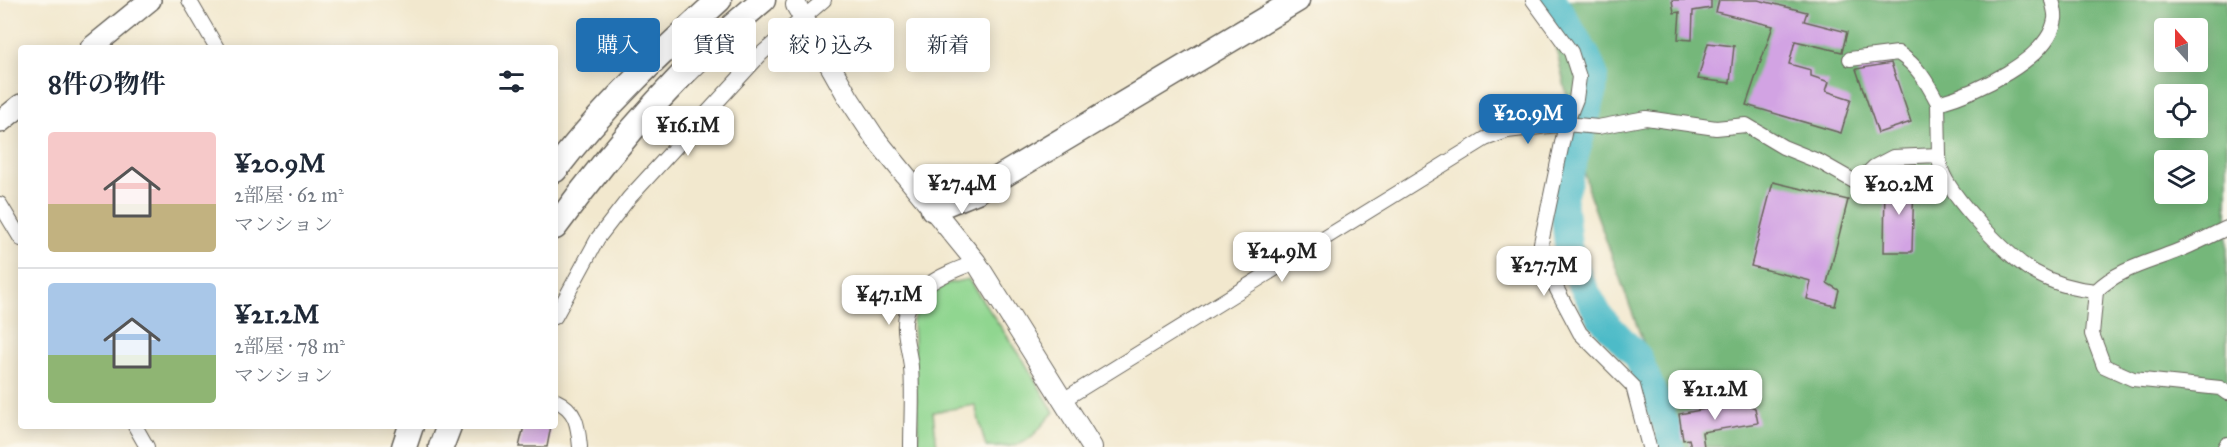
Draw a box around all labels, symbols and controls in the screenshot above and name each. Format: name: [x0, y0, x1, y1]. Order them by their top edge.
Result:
chip: 購入: [576, 18, 660, 72]
chip: 賃貸: [672, 18, 756, 72]
chip: 絞り込み: [768, 18, 894, 72]
chip: 新着: [906, 18, 990, 72]
north arrow: [2154, 18, 2208, 72]
map controls: [2154, 18, 2208, 204]
icon: filters: [495, 65, 528, 98]
text: 8件の物件: [48, 68, 166, 100]
button: locate: [2154, 84, 2208, 138]
pin: ¥20.9M: [1479, 94, 1577, 145]
text: ¥20.9M: [1493, 101, 1563, 125]
pin: ¥16.1M: [639, 106, 737, 157]
text: ¥16.1M: [656, 113, 720, 137]
text: ¥20.9M: [234, 147, 325, 179]
button: layers: [2154, 150, 2208, 204]
icon: home: [96, 156, 168, 228]
pin: ¥27.4M: [913, 164, 1011, 215]
pin: ¥20.2M: [1850, 165, 1948, 216]
text: ¥27.4M: [928, 171, 996, 195]
text: ¥20.2M: [1864, 172, 1934, 196]
text: 2部屋 · 62 m²: [234, 183, 344, 207]
text: マンション: [234, 212, 333, 236]
pin: ¥24.9M: [1233, 232, 1331, 283]
text: ¥24.9M: [1247, 239, 1317, 263]
pin: ¥27.7M: [1495, 246, 1593, 297]
text: ¥27.7M: [1510, 253, 1578, 277]
pin: ¥47.1M: [840, 275, 938, 326]
text: ¥47.1M: [856, 282, 922, 306]
text: ¥21.2M: [234, 298, 319, 330]
icon: home: [96, 307, 168, 379]
text: 2部屋 · 78 m²: [234, 334, 345, 358]
text: マンション: [234, 363, 333, 387]
pin: ¥21.2M: [1666, 370, 1764, 421]
text: ¥21.2M: [1682, 377, 1748, 401]

